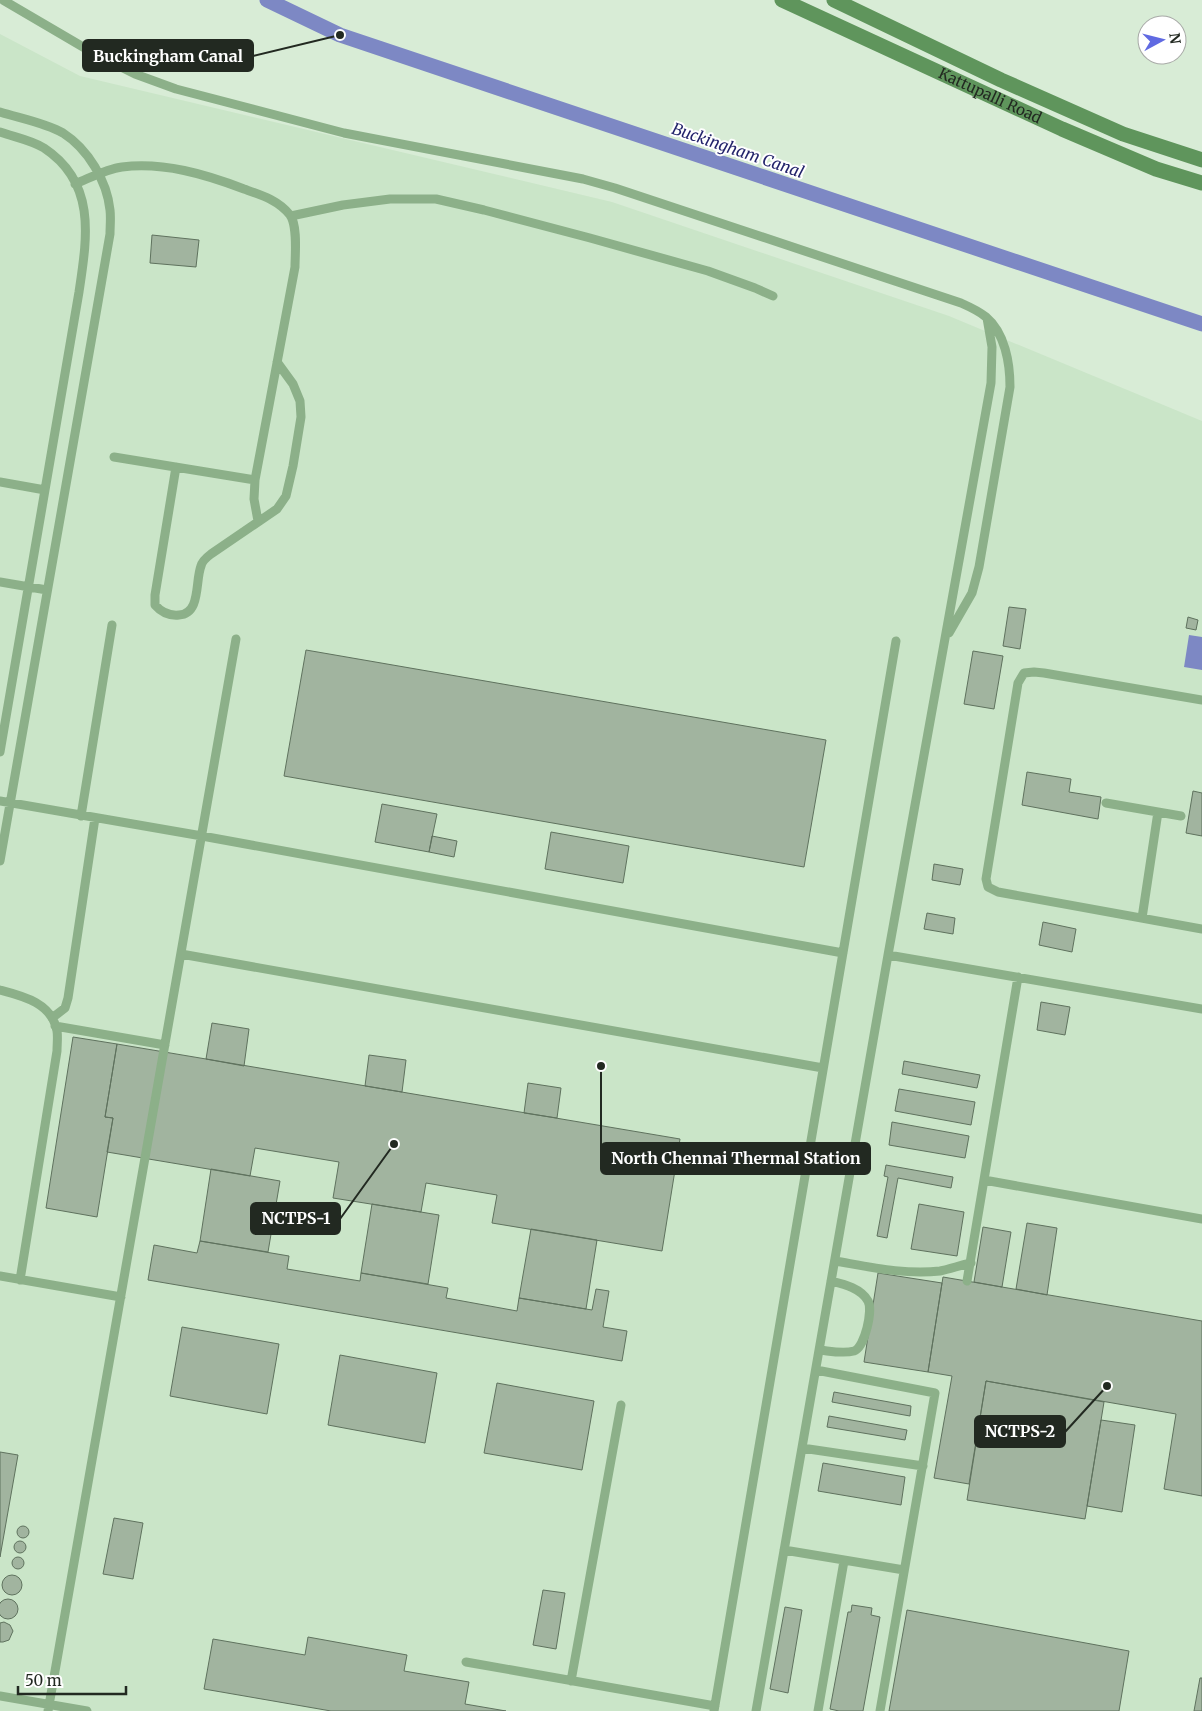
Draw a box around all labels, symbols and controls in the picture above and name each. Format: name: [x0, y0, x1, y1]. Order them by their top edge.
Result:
north arrow: [1137, 15, 1187, 65]
text: N: [1165, 32, 1185, 45]
callout: Buckingham Canal: [83, 40, 253, 71]
text: Buckingham Canal: [93, 46, 243, 66]
street label: Kattupalli Road: [936, 63, 1045, 127]
water label: Buckingham Canal: [669, 118, 807, 182]
callout: North Chennai Thermal Station: [601, 1143, 870, 1174]
text: North Chennai Thermal Station: [611, 1148, 861, 1168]
callout: NCTPS-1: [251, 1203, 340, 1234]
text: NCTPS-1: [261, 1208, 331, 1228]
callout: NCTPS-2: [975, 1416, 1065, 1447]
text: NCTPS-2: [985, 1421, 1055, 1441]
scale bar: [18, 1664, 125, 1696]
text: 50 m: [25, 1671, 62, 1690]

